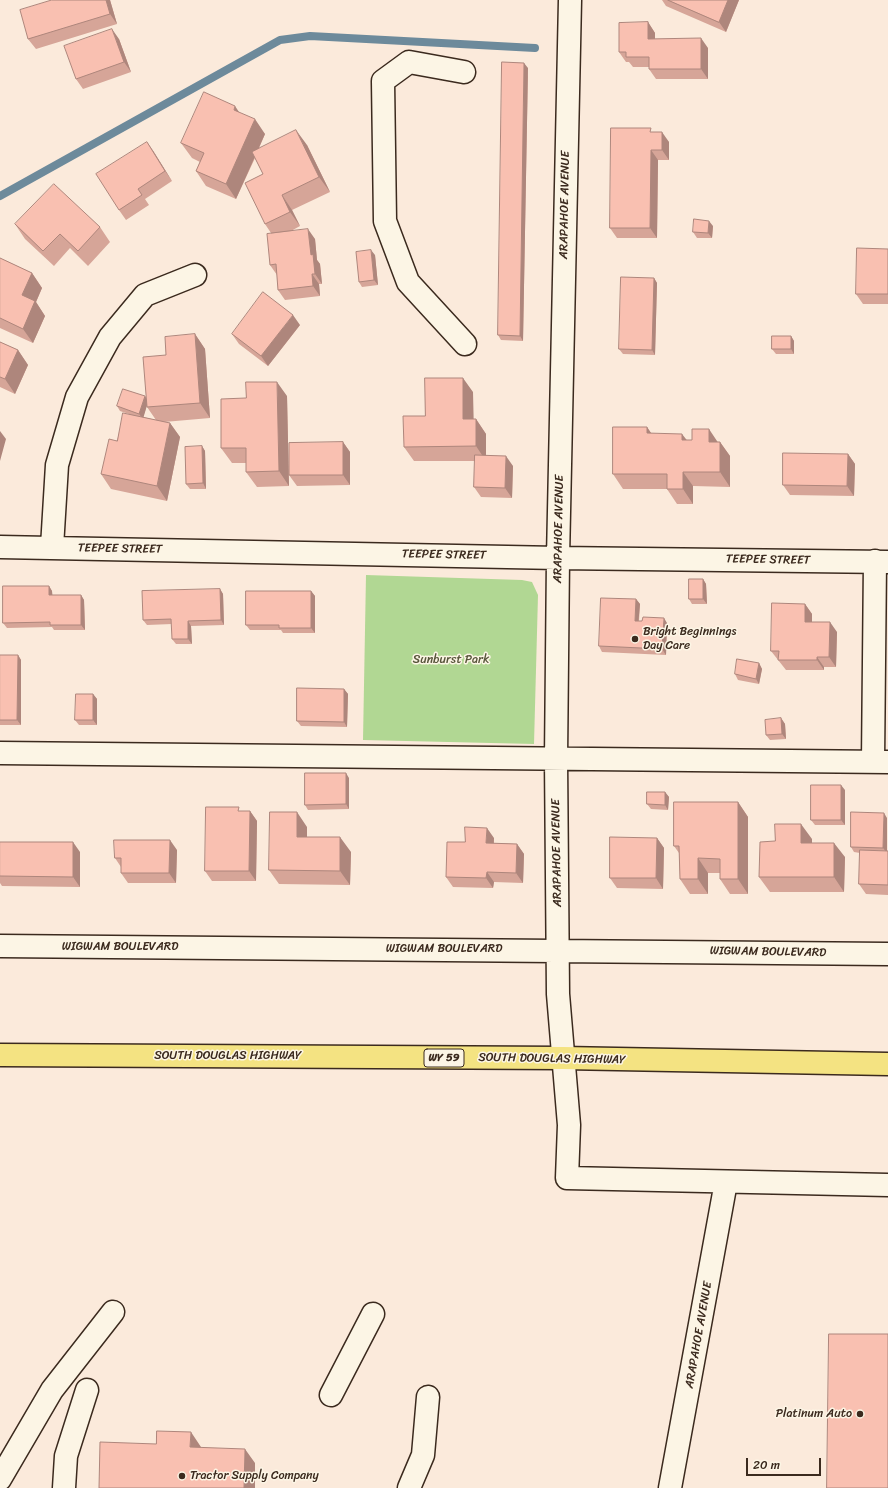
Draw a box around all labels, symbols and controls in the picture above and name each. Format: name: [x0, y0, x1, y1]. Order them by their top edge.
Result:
street label: ARAPAHOE AVENUE: [557, 151, 573, 259]
street label: ARAPAHOE AVENUE: [551, 475, 567, 583]
street label: TEEPEE STREET: [78, 541, 162, 557]
street label: TEEPEE STREET: [402, 547, 486, 563]
street label: TEEPEE STREET: [726, 552, 810, 568]
place label: Bright Beginnings Day Care: [643, 625, 736, 653]
marker: Bright Beginnings Day Care: [630, 634, 640, 644]
park label: Sunburst Park: [413, 653, 489, 667]
street label: ARAPAHOE AVENUE: [549, 799, 565, 907]
street label: WIGWAM BOULEVARD: [62, 940, 178, 954]
street label: WIGWAM BOULEVARD: [386, 942, 502, 956]
street label: WIGWAM BOULEVARD: [710, 944, 826, 960]
street label: SOUTH DOUGLAS HIGHWAY: [154, 1049, 302, 1063]
road number: WY 59: [424, 1049, 464, 1067]
street label: SOUTH DOUGLAS HIGHWAY: [478, 1051, 626, 1067]
street label: ARAPAHOE AVENUE: [683, 1280, 715, 1390]
place label: Platinum Auto: [776, 1407, 852, 1421]
marker: Platinum Auto: [855, 1409, 865, 1419]
scale bar: [748, 1450, 823, 1476]
text: 20 m: [753, 1454, 780, 1476]
place label: Tractor Supply Company: [190, 1469, 319, 1483]
marker: Tractor Supply Company: [177, 1471, 187, 1481]

